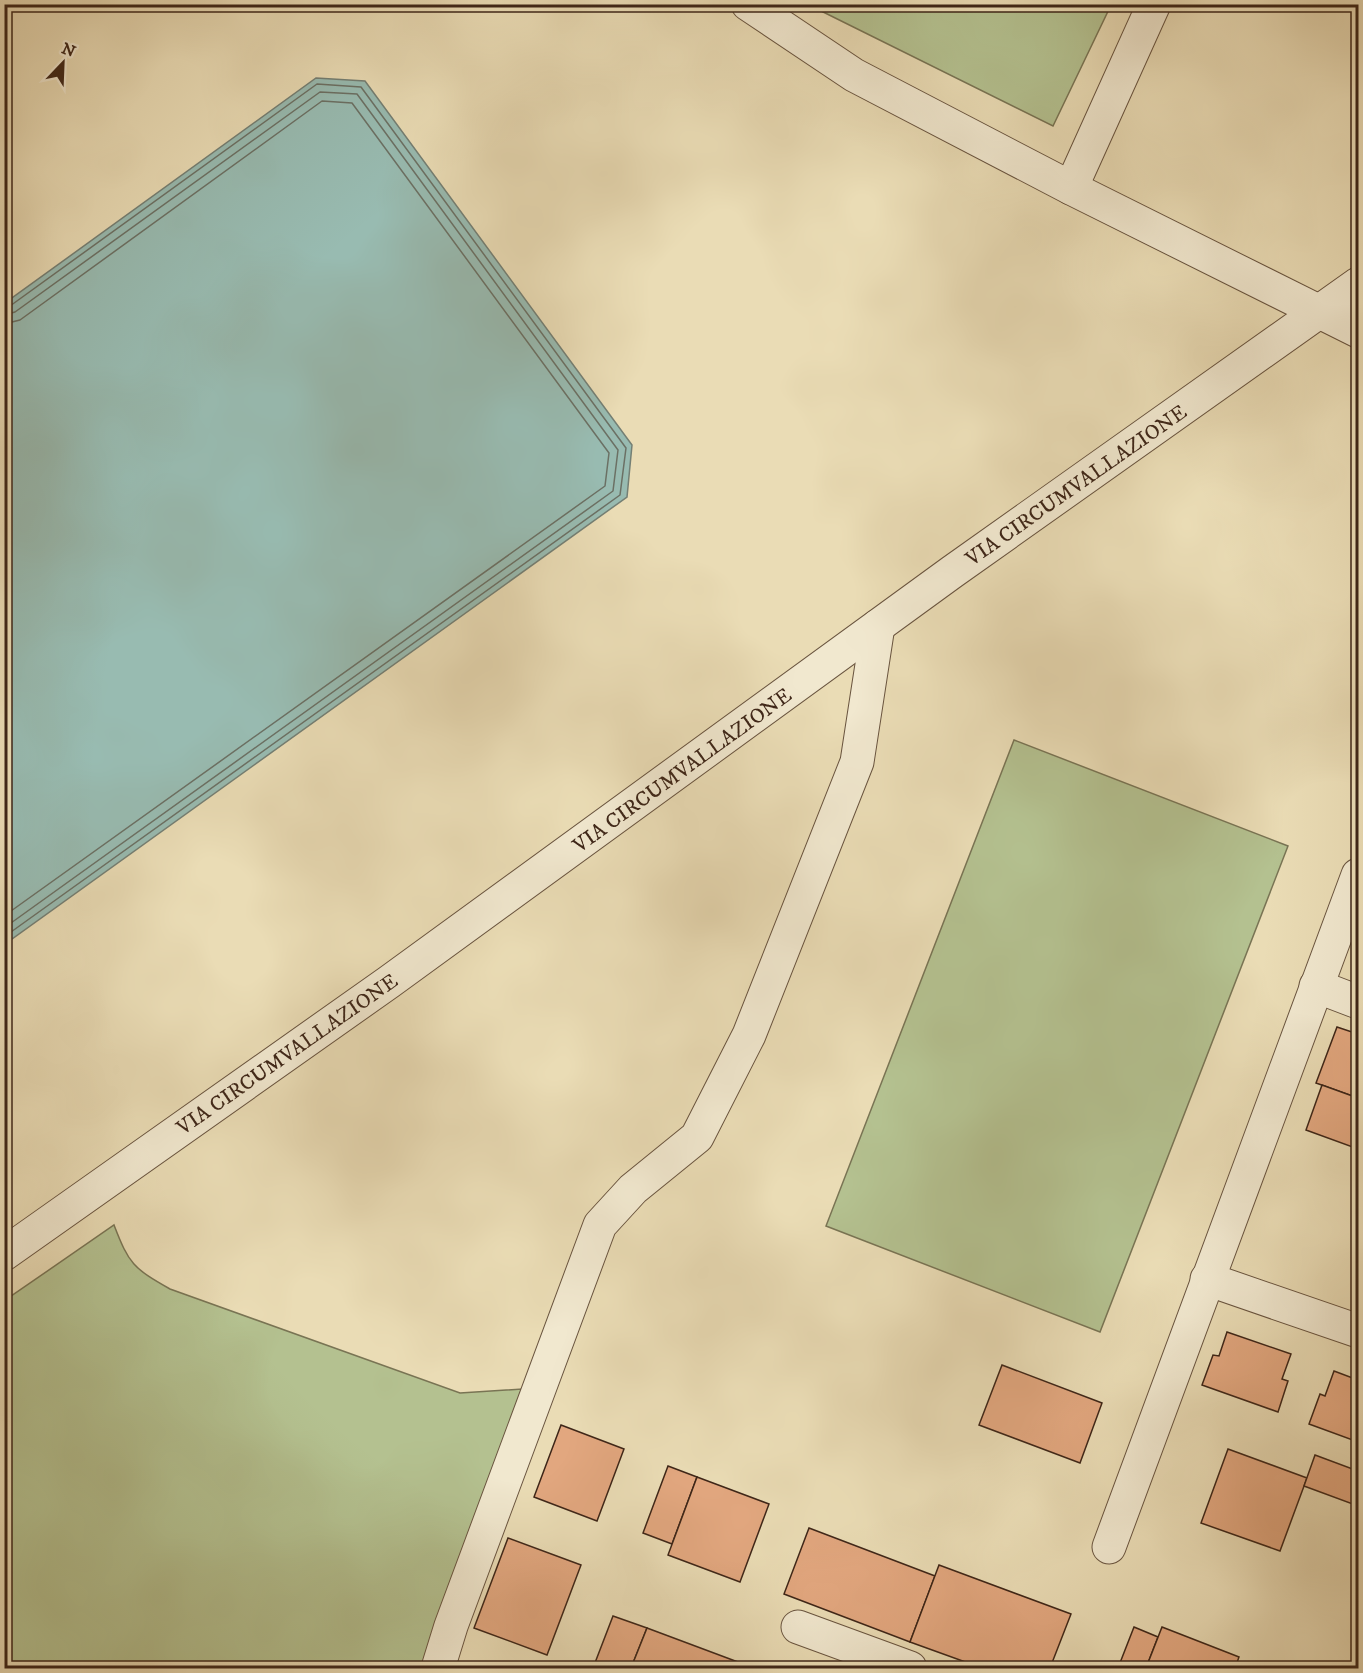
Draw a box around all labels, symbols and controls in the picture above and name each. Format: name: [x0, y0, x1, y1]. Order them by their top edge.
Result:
north arrow: [33, 33, 93, 93]
text: N: [59, 38, 78, 62]
street label: VIA CIRCUMVALLAZIONE: [960, 399, 1192, 573]
street label: VIA CIRCUMVALLAZIONE: [567, 683, 797, 860]
street label: VIA CIRCUMVALLAZIONE: [171, 968, 403, 1142]

